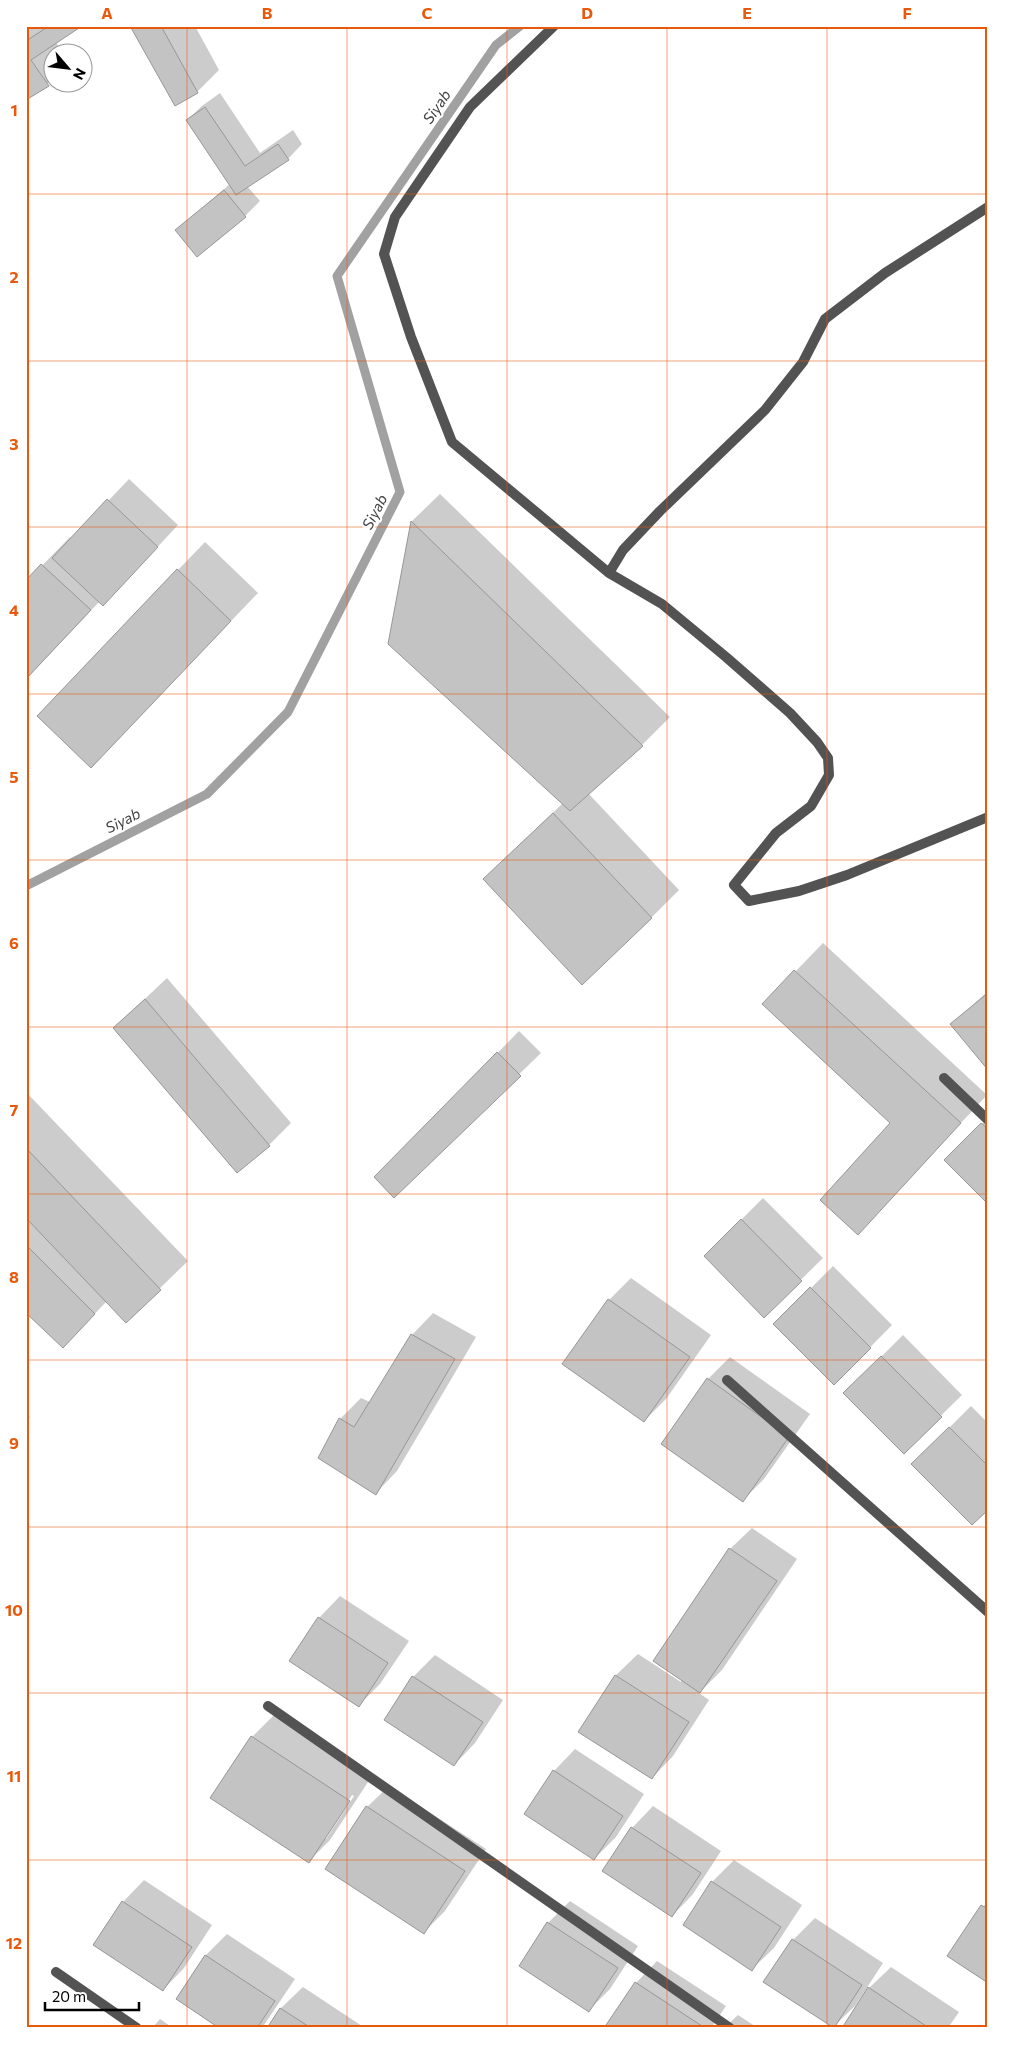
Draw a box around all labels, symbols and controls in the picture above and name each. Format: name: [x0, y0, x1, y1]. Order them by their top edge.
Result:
text: A: [101, 3, 113, 22]
text: B: [262, 3, 273, 22]
text: C: [422, 3, 433, 22]
text: D: [581, 3, 593, 22]
text: E: [742, 3, 752, 22]
text: F: [902, 3, 912, 22]
north arrow: [42, 42, 92, 92]
text: N: [70, 66, 90, 83]
water label: Siyab: [418, 86, 454, 127]
text: 1: [10, 100, 18, 119]
text: 2: [9, 267, 19, 286]
text: 3: [9, 434, 19, 453]
water label: Siyab: [358, 491, 391, 532]
text: 4: [9, 600, 19, 619]
text: 5: [9, 767, 19, 786]
water label: Siyab: [102, 804, 143, 837]
text: 6: [9, 933, 19, 952]
text: 7: [10, 1100, 19, 1119]
text: 8: [9, 1267, 19, 1286]
text: 9: [9, 1433, 19, 1452]
text: 10: [5, 1600, 23, 1619]
text: 11: [7, 1766, 21, 1785]
text: 12: [6, 1933, 22, 1952]
scale bar: [45, 1979, 139, 2011]
text: 20 m: [52, 1987, 86, 2005]

